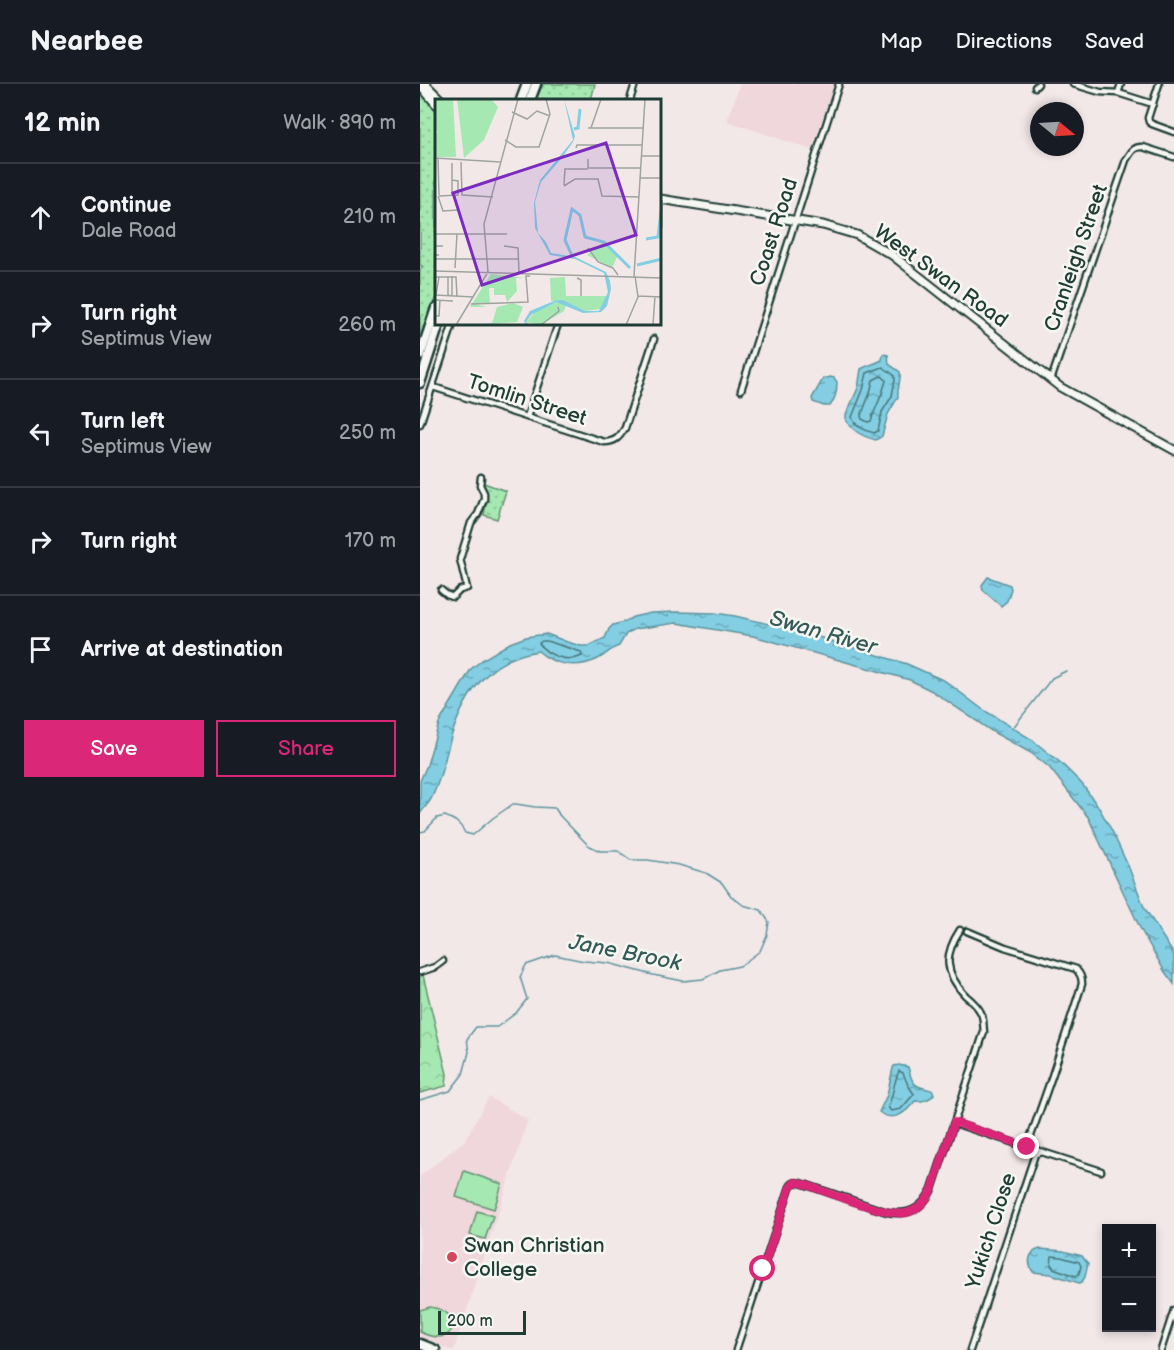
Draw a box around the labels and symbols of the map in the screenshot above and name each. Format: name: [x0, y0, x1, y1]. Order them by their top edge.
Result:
inset map: [435, 99, 662, 326]
north arrow: [1030, 102, 1084, 156]
street label: Coast Road: [745, 175, 803, 289]
street label: Cranleigh Street: [1039, 180, 1113, 335]
street label: West Swan Road: [869, 219, 1013, 333]
street label: Tomlin Street: [464, 369, 590, 431]
water label: Swan River: [766, 605, 882, 662]
water label: Jane Brook: [566, 929, 685, 977]
route end: [1013, 1133, 1039, 1159]
street label: Yukich Close: [960, 1170, 1022, 1293]
place label: Swan Christian College: [464, 1233, 605, 1282]
marker: Swan Christian College: [445, 1250, 459, 1264]
route start: [749, 1255, 775, 1281]
scale bar: [438, 1308, 526, 1336]

